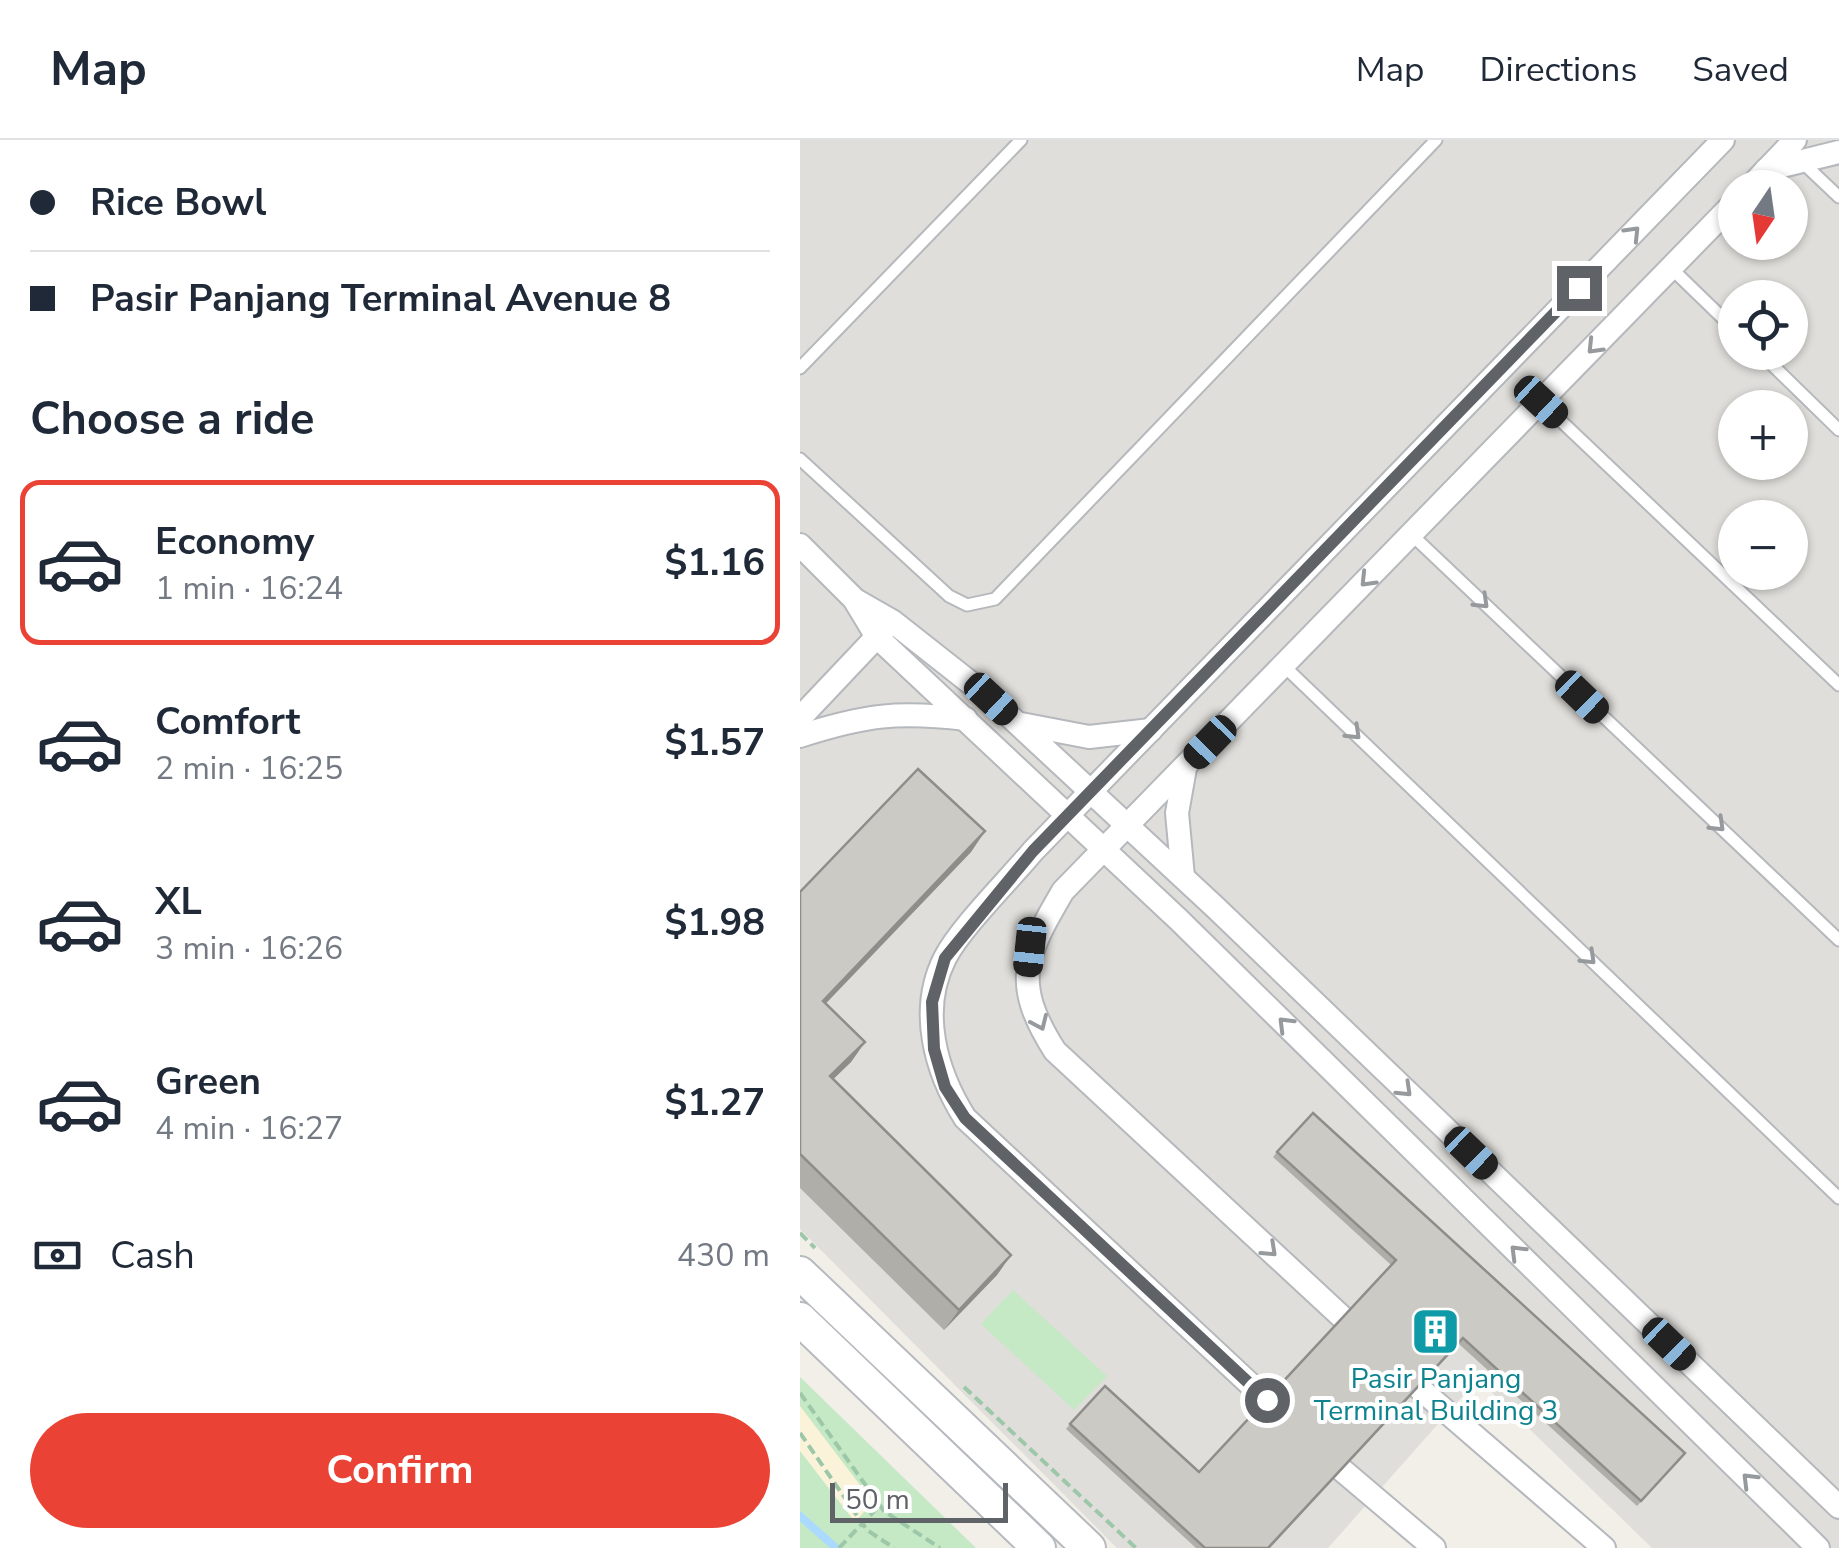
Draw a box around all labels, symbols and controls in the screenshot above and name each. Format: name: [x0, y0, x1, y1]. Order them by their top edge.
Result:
text: Map: [50, 36, 147, 102]
text: Map: [1356, 46, 1425, 93]
text: Directions: [1480, 46, 1637, 93]
text: Saved: [1692, 46, 1789, 93]
north arrow: [1718, 170, 1808, 260]
map controls: [1718, 170, 1808, 590]
text: Rice Bowl: [90, 177, 266, 228]
one-way arrow: [1621, 226, 1639, 245]
route end: [1557, 266, 1602, 311]
text: Pasir Panjang Terminal Avenue 8: [90, 273, 671, 324]
button: locate: [1718, 280, 1808, 370]
one-way arrow: [1588, 336, 1606, 354]
car: [1509, 371, 1573, 433]
text: Choose a ride: [30, 389, 315, 450]
button: +: [1718, 390, 1808, 480]
button: −: [1718, 500, 1808, 590]
text: Economy: [155, 516, 314, 567]
icon: car: [35, 518, 125, 608]
text: $1.16: [664, 537, 765, 588]
text: 1 min · 16:24: [155, 567, 343, 610]
one-way arrow: [1361, 569, 1379, 587]
one-way arrow: [1471, 590, 1489, 608]
car: [1550, 665, 1614, 729]
car: [959, 668, 1023, 730]
text: Comfort: [155, 696, 300, 747]
icon: car: [35, 698, 125, 788]
car: [1178, 710, 1242, 774]
text: $1.57: [664, 717, 765, 768]
one-way arrow: [1343, 721, 1361, 739]
text: 2 min · 16:25: [155, 747, 343, 790]
one-way arrow: [1706, 813, 1725, 831]
text: XL: [155, 876, 202, 927]
icon: car: [35, 878, 125, 968]
text: $1.98: [664, 897, 765, 948]
car: [1012, 916, 1048, 978]
text: 3 min · 16:26: [155, 927, 343, 970]
one-way arrow: [1577, 946, 1596, 964]
one-way arrow: [1028, 1013, 1048, 1031]
one-way arrow: [1279, 1018, 1297, 1036]
text: Green: [155, 1056, 261, 1107]
icon: car: [35, 1058, 125, 1148]
text: $1.27: [664, 1077, 765, 1128]
one-way arrow: [1393, 1078, 1412, 1096]
text: 4 min · 16:27: [155, 1107, 343, 1150]
car: [1439, 1121, 1503, 1185]
icon: cash: [30, 1228, 85, 1283]
text: Cash: [110, 1230, 195, 1281]
text: 430 m: [677, 1234, 770, 1277]
one-way arrow: [1258, 1238, 1277, 1256]
one-way arrow: [1510, 1246, 1528, 1264]
building icon: Pasir Panjang Terminal Building 3: [1410, 1305, 1462, 1357]
car: [1637, 1312, 1701, 1376]
place label: Pasir Panjang Terminal Building 3: [1314, 1360, 1558, 1430]
route start: [1245, 1378, 1290, 1423]
button: Confirm: [30, 1413, 770, 1528]
one-way arrow: [1742, 1473, 1760, 1491]
scale bar: [830, 1478, 1008, 1522]
text: 50 m: [845, 1481, 910, 1519]

